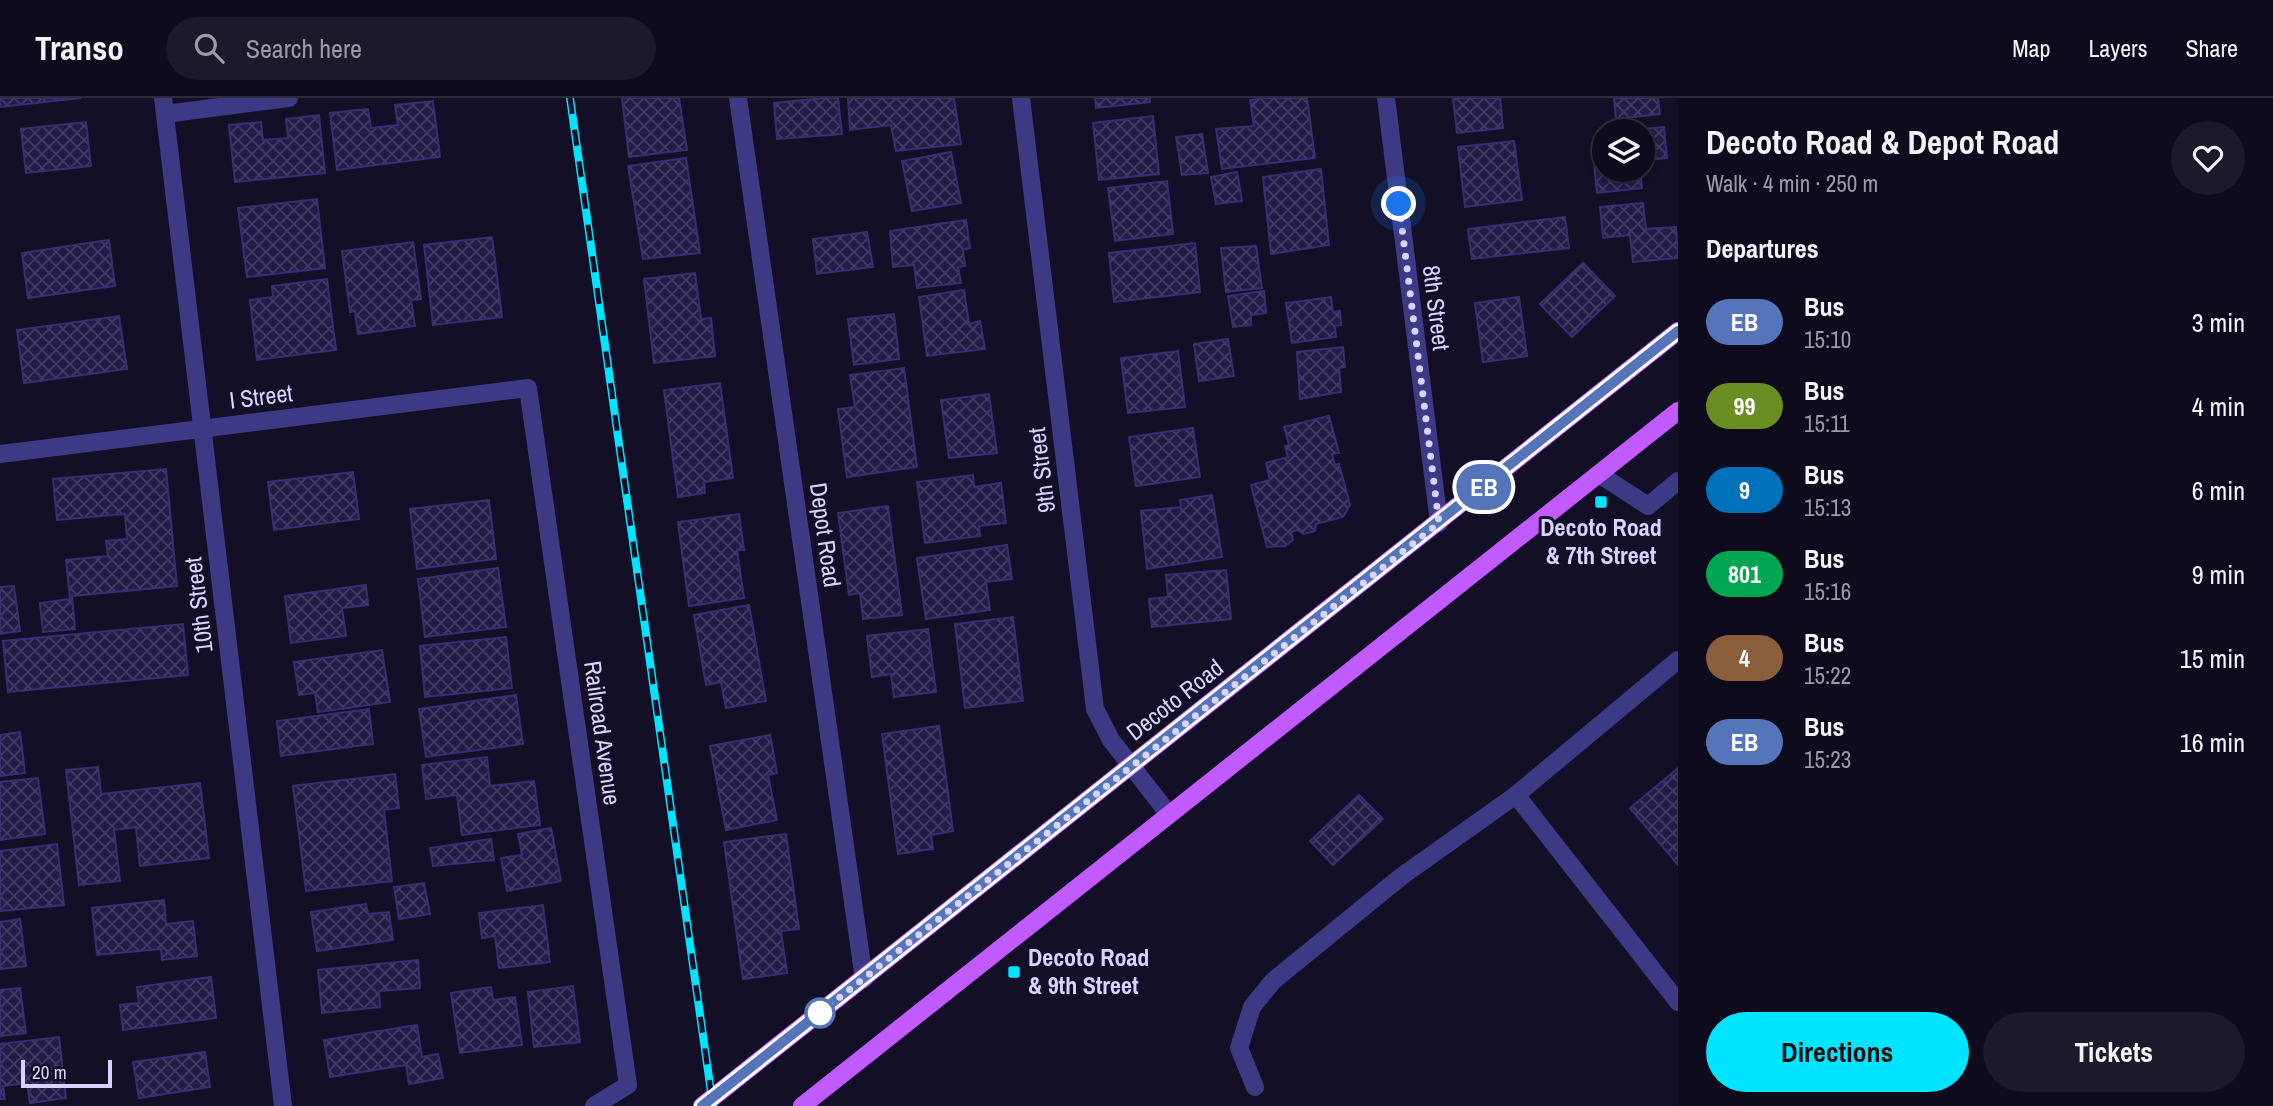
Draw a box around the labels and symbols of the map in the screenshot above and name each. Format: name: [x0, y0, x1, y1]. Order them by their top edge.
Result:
your location: [1381, 186, 1416, 221]
street label: 8th Street: [1416, 264, 1458, 353]
street label: I Street: [227, 376, 295, 416]
street label: 9th Street: [1020, 425, 1062, 514]
line badge: EB: [1452, 464, 1516, 510]
street label: Depot Road: [803, 481, 849, 589]
marker: Decoto Road & 7th Street: [1593, 494, 1609, 510]
place label: Decoto Road & 7th Street: [1540, 511, 1662, 571]
street label: 10th Street: [176, 555, 220, 655]
street label: Decoto Road: [1119, 651, 1229, 747]
street label: Railroad Avenue: [577, 659, 629, 807]
place label: Decoto Road & 9th Street: [1028, 941, 1149, 1001]
marker: Decoto Road & 9th Street: [1006, 964, 1022, 980]
unlabelled marker: [805, 998, 835, 1028]
scale bar: [21, 1057, 112, 1089]

